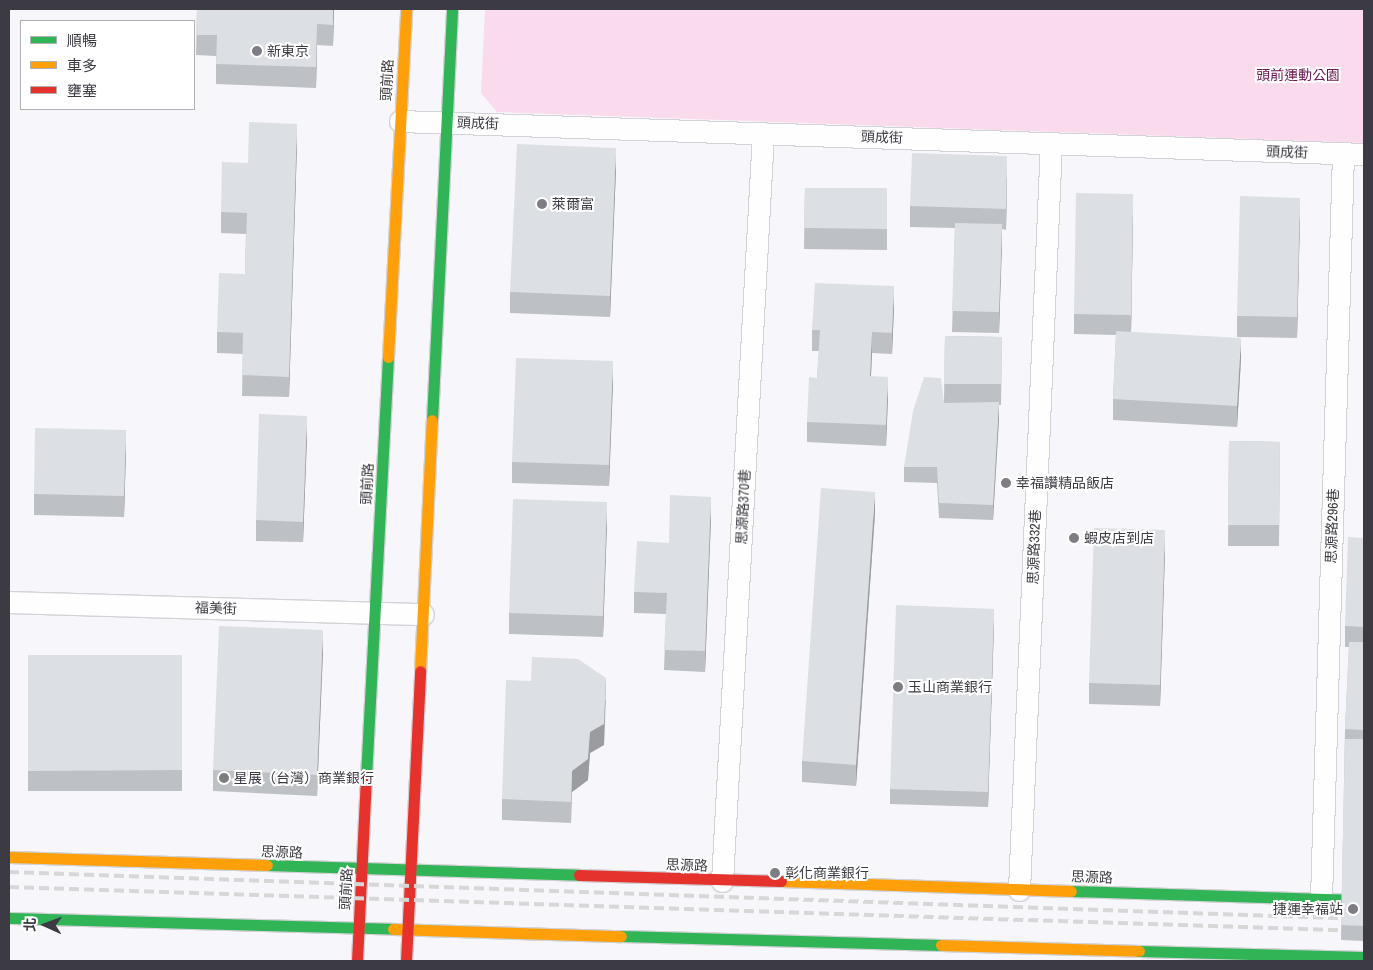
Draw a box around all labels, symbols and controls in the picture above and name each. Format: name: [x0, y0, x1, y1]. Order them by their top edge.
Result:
legend: [20, 20, 195, 110]
text: 順暢: [67, 30, 97, 51]
place label: 新東京: [267, 43, 309, 59]
marker: 新東京: [251, 45, 263, 57]
text: 車多: [67, 55, 97, 76]
street label: 頭前路: [378, 59, 396, 101]
park label: 頭前運動公園: [1256, 67, 1340, 83]
text: 壅塞: [67, 80, 97, 101]
street label: 頭成街: [457, 114, 499, 132]
street label: 頭成街: [861, 128, 903, 146]
street label: 頭成街: [1266, 143, 1308, 161]
place label: 萊爾富: [552, 196, 594, 212]
marker: 萊爾富: [536, 198, 548, 210]
street label: 頭前路: [358, 463, 376, 505]
street label: 思源路370巷: [733, 469, 753, 545]
place label: 幸福讚精品飯店: [1016, 475, 1114, 491]
marker: 幸福讚精品飯店: [1000, 477, 1012, 489]
street label: 思源路296巷: [1322, 488, 1342, 564]
street label: 思源路332巷: [1024, 509, 1044, 585]
place label: 蝦皮店到店: [1084, 530, 1154, 546]
marker: 蝦皮店到店: [1068, 532, 1080, 544]
street label: 福美街: [195, 599, 237, 617]
place label: 玉山商業銀行: [908, 679, 992, 695]
marker: 玉山商業銀行: [892, 681, 904, 693]
place label: 星展（台灣）商業銀行: [234, 770, 374, 786]
marker: 星展（台灣）商業銀行: [218, 772, 230, 784]
street label: 思源路: [261, 843, 303, 861]
street label: 思源路: [666, 856, 708, 874]
place label: 彰化商業銀行: [785, 865, 869, 881]
marker: 彰化商業銀行: [769, 867, 781, 879]
street label: 頭前路: [337, 868, 355, 910]
street label: 思源路: [1071, 868, 1113, 886]
north arrow: [20, 900, 70, 950]
place label: 捷運幸福站: [1273, 901, 1343, 917]
marker: 捷運幸福站: [1347, 903, 1359, 915]
text: 北: [21, 917, 39, 932]

